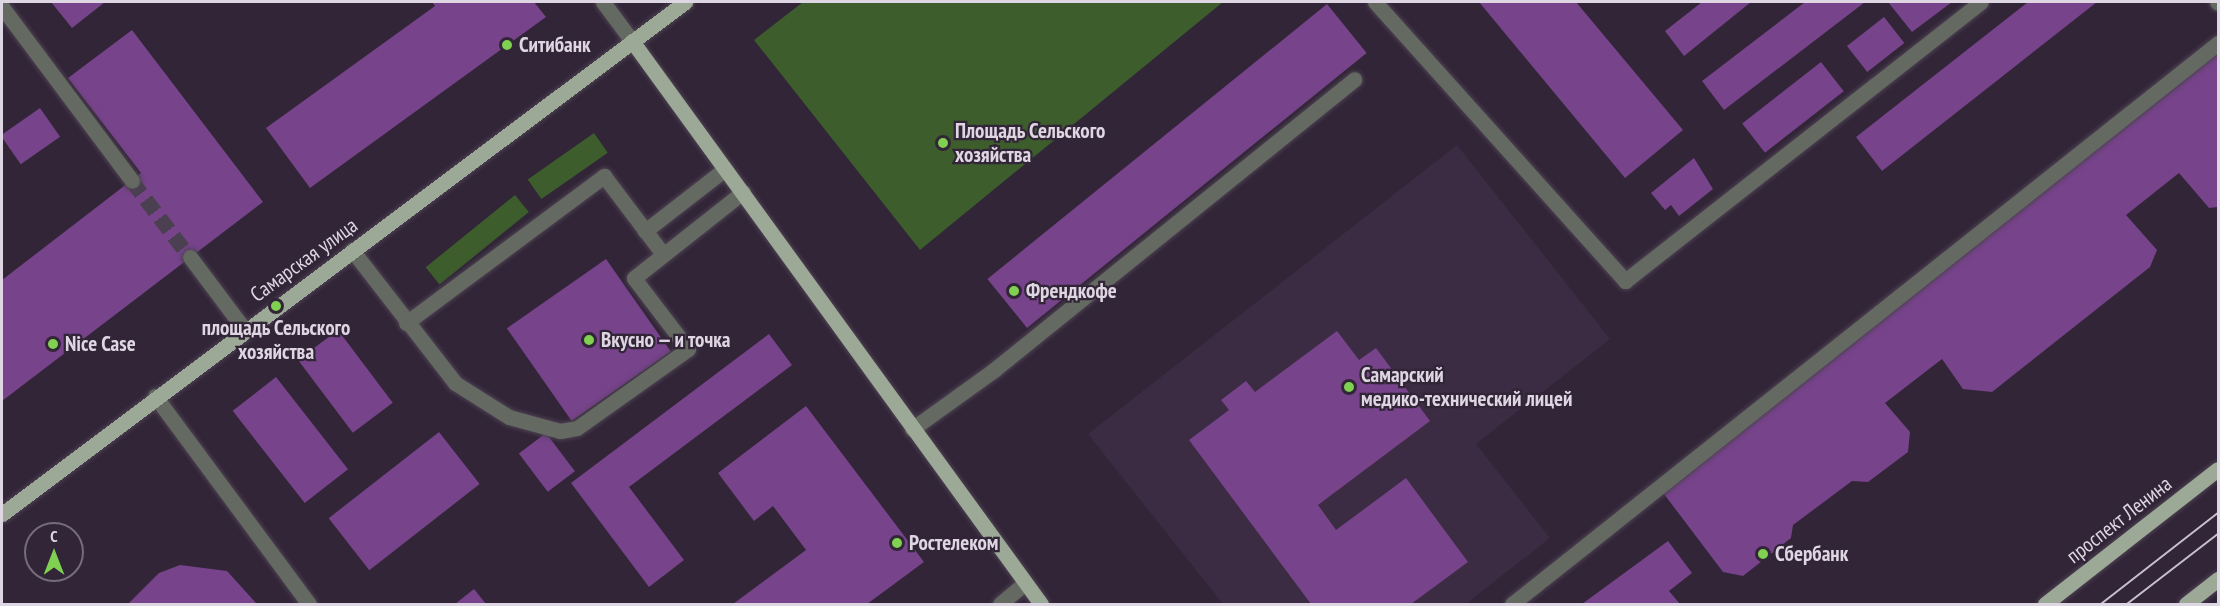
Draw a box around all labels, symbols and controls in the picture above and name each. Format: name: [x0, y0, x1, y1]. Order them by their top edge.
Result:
place label: Ситибанк: [519, 32, 591, 58]
marker: Ситибанк: [500, 38, 514, 52]
place label: Площадь Сельского хозяйства: [955, 118, 1106, 168]
marker: Площадь Сельского хозяйства: [936, 136, 950, 150]
street label: Самарская улица: [246, 213, 362, 307]
place label: Френдкофе: [1026, 278, 1117, 304]
marker: Френдкофе: [1007, 284, 1021, 298]
marker: площадь Сельского хозяйства: [269, 299, 283, 313]
place label: площадь Сельского хозяйства: [201, 315, 351, 365]
place label: Вкусно — и точка: [601, 327, 733, 353]
place label: Nice Case: [65, 331, 136, 357]
marker: Вкусно — и точка: [582, 333, 596, 347]
marker: Nice Case: [46, 337, 60, 351]
place label: Самарский медико-технический лицей: [1361, 362, 1572, 412]
marker: Самарский медико-технический лицей: [1342, 380, 1356, 394]
street label: проспект Ленина: [2061, 471, 2177, 569]
north arrow: [24, 522, 84, 582]
text: С: [50, 526, 58, 546]
place label: Ростелеком: [909, 530, 999, 556]
marker: Ростелеком: [890, 536, 904, 550]
place label: Сбербанк: [1775, 541, 1848, 567]
marker: Сбербанк: [1756, 547, 1770, 561]

